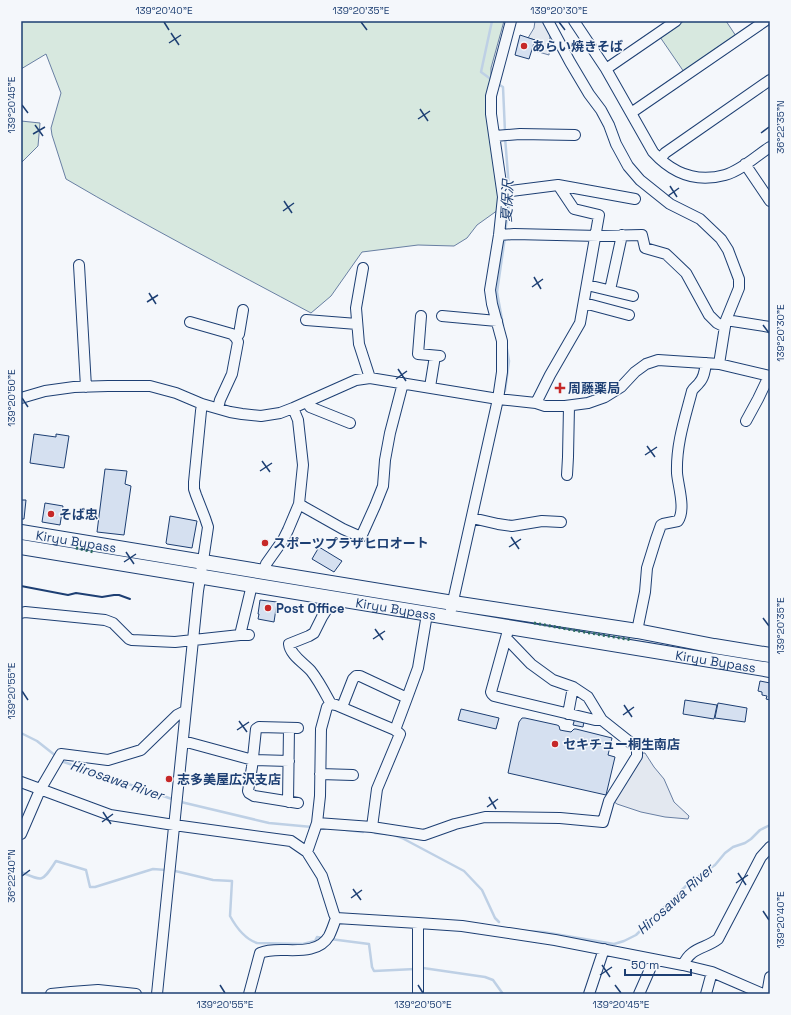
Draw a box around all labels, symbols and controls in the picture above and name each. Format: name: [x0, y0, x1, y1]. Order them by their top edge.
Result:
text: 139°20'40"E: [135, 4, 193, 17]
text: 139°20'35"E: [332, 4, 390, 17]
text: 139°20'30"E: [530, 4, 588, 17]
place label: あらい焼きそば: [532, 38, 623, 55]
marker: あらい焼きそば: [519, 41, 529, 51]
text: 139°20'45"E: [5, 76, 18, 133]
text: 36°22'35"N: [774, 100, 787, 154]
water label: 夏保沢: [497, 178, 517, 222]
text: 139°20'30"E: [774, 304, 787, 362]
text: 139°20'50"E: [5, 369, 18, 427]
place label: 周藤薬局: [568, 380, 620, 397]
marker: 周藤薬局: [555, 383, 565, 393]
place label: そば忠: [59, 506, 98, 523]
marker: そば忠: [46, 509, 56, 519]
street label: Kiryu Bypass: [35, 526, 118, 556]
place label: スポーツプラザヒロオート: [273, 535, 429, 552]
marker: スポーツプラザヒロオート: [260, 538, 270, 548]
street label: Kiryu Bypass: [354, 594, 438, 624]
text: 139°20'35"E: [774, 597, 787, 655]
place label: Post Office: [276, 600, 344, 617]
marker: Post Office: [263, 603, 273, 613]
street label: Kiryu Bypass: [674, 646, 757, 676]
text: 139°20'55"E: [5, 662, 18, 719]
place label: セキチュー桐生南店: [563, 736, 680, 753]
marker: セキチュー桐生南店: [550, 739, 560, 749]
water label: Hirosawa River: [68, 756, 168, 805]
place label: 志多美屋広沢支店: [177, 771, 281, 788]
marker: 志多美屋広沢支店: [164, 774, 174, 784]
text: 36°22'40"N: [5, 849, 18, 903]
water label: Hirosawa River: [633, 859, 718, 938]
text: 139°20'40"E: [774, 891, 787, 949]
scale bar: [625, 951, 691, 977]
text: 50 m: [631, 957, 659, 973]
text: 139°20'55"E: [197, 998, 254, 1011]
text: 139°20'50"E: [394, 998, 452, 1011]
text: 139°20'45"E: [593, 998, 650, 1011]

